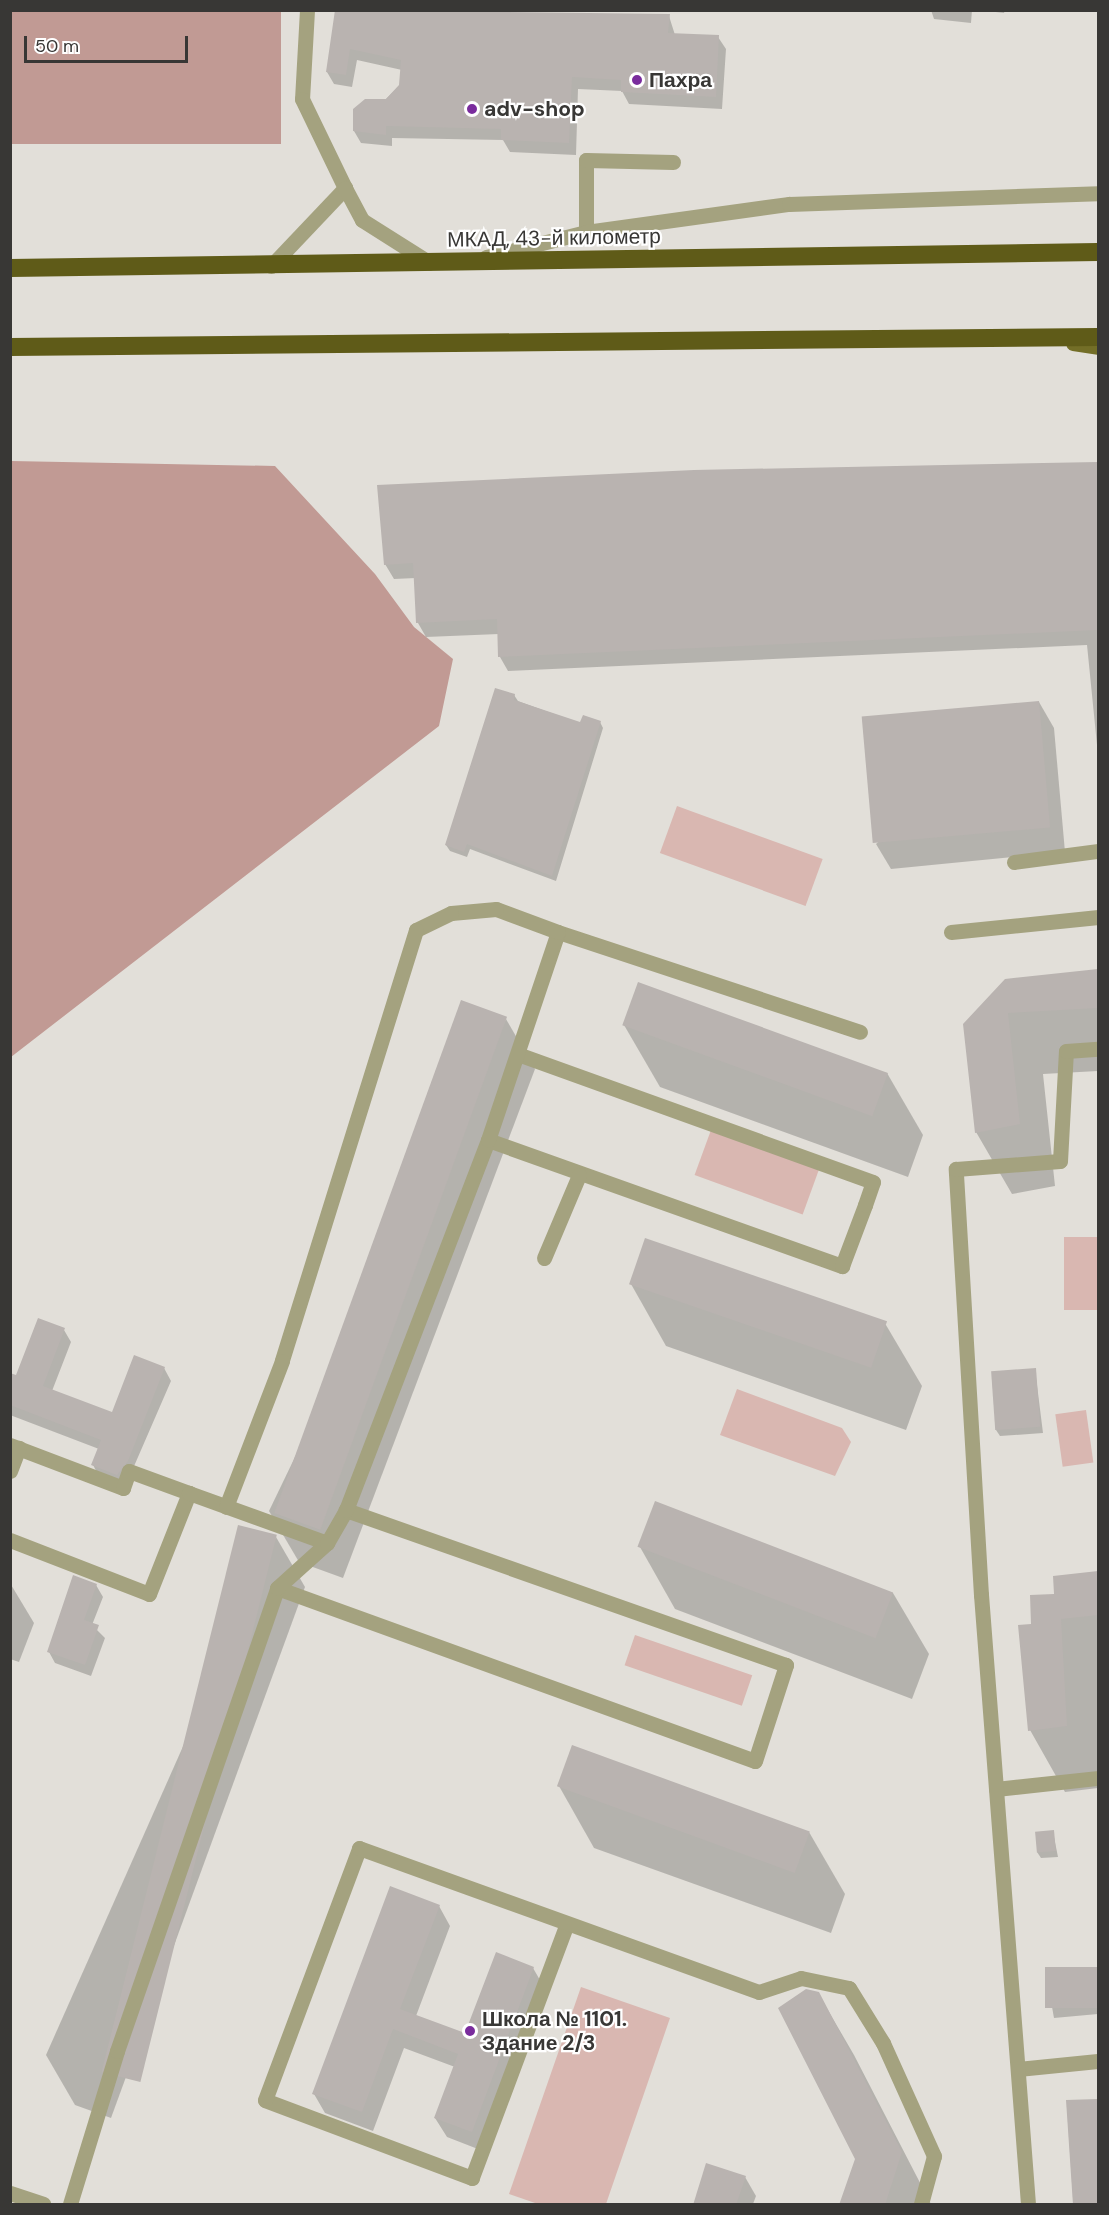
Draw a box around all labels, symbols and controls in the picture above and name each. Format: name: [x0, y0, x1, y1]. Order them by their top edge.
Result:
scale bar: [27, 24, 190, 62]
text: 50 m: [35, 34, 79, 58]
place label: Пахра: [649, 67, 712, 93]
marker: Пахра: [630, 73, 644, 87]
place label: adv-shop: [484, 96, 585, 122]
marker: adv-shop: [465, 102, 479, 116]
street label: МКАД, 43-й километр: [447, 224, 661, 252]
place label: Школа № 1101. Здание 2/3: [482, 2006, 627, 2056]
marker: Школа № 1101. Здание 2/3: [463, 2024, 477, 2038]

